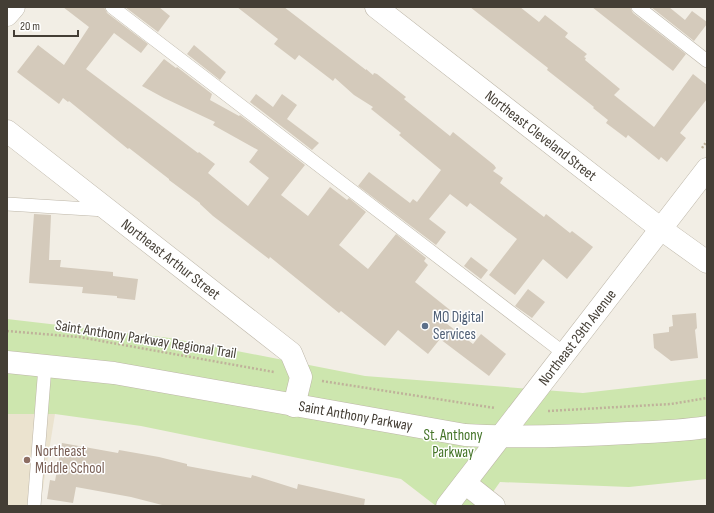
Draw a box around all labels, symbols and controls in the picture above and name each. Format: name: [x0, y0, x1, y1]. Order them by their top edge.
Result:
scale bar: [14, 12, 78, 38]
text: 20 m: [20, 19, 40, 34]
street label: Northeast Cleveland Street: [481, 86, 601, 186]
street label: Northeast Arthur Street: [117, 215, 224, 304]
street label: Northeast 29th Avenue: [534, 286, 621, 390]
place label: MO Digital Services: [433, 308, 484, 344]
street label: Saint Anthony Parkway Regional Trail: [54, 316, 238, 363]
marker: MO Digital Services: [420, 321, 430, 331]
street label: Saint Anthony Parkway: [297, 397, 414, 436]
park label: St. Anthony Parkway: [423, 426, 483, 462]
place label: Northeast Middle School: [35, 442, 105, 478]
marker: Northeast Middle School: [22, 455, 32, 465]

